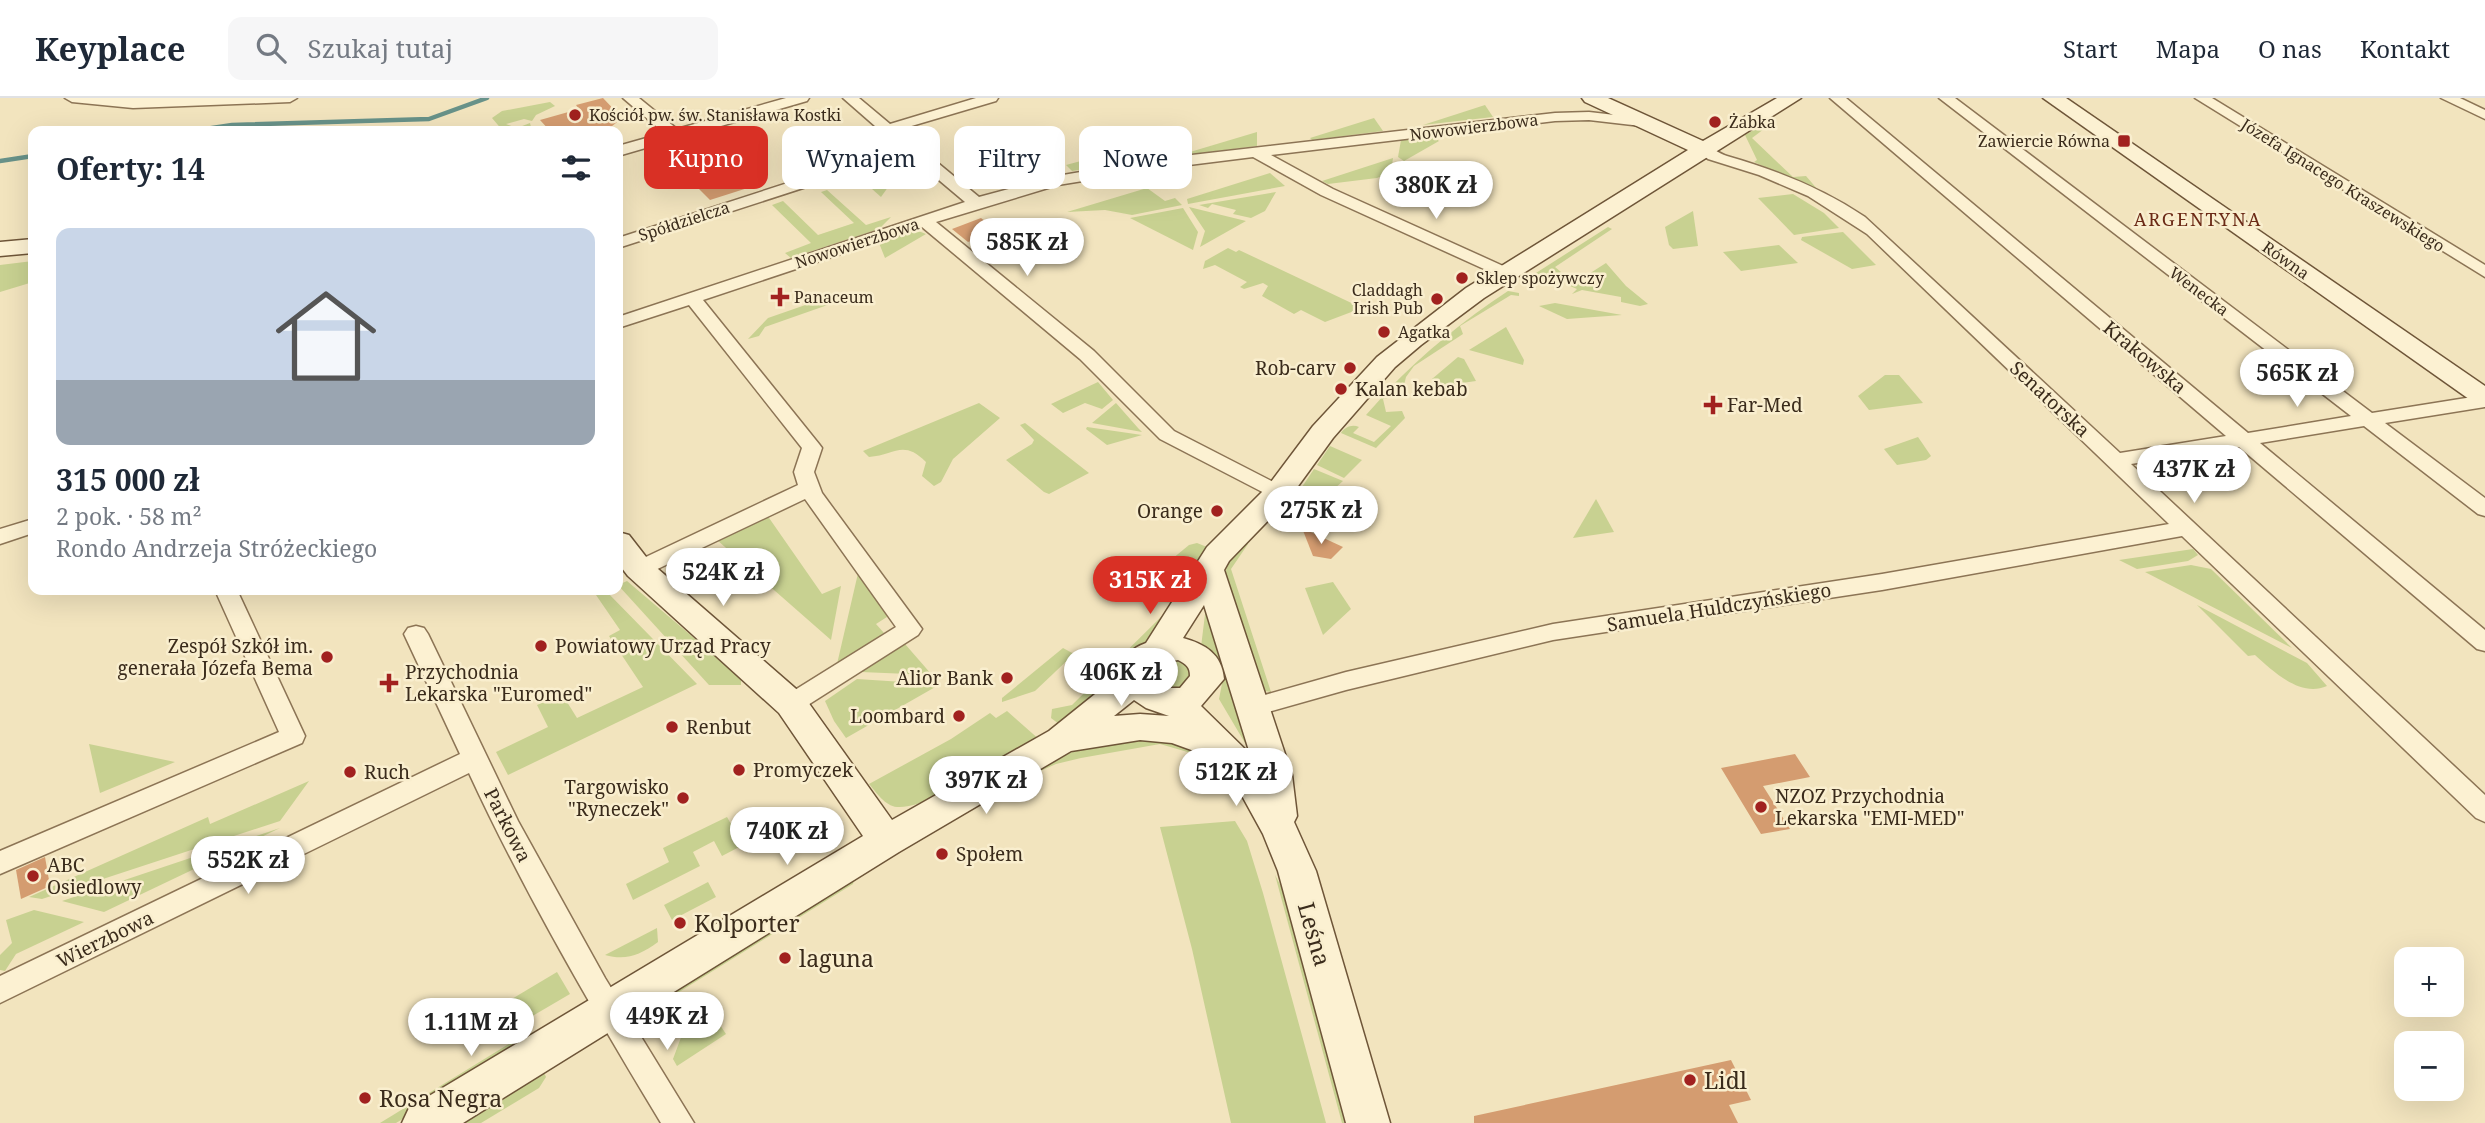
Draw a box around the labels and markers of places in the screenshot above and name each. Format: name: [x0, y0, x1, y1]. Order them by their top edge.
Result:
place label: Kościół pw. św. Stanisława Kostki: [589, 104, 841, 126]
marker: Kościół pw. św. Stanisława Kostki: [567, 107, 583, 123]
place label: Żabka: [1729, 111, 1776, 133]
marker: Żabka: [1707, 114, 1723, 130]
place label: Zawiercie Równa: [1978, 130, 2110, 152]
marker: Zawiercie Równa: [2116, 133, 2132, 149]
pin: 380K zł: [1371, 162, 1501, 221]
pin: 585K zł: [962, 218, 1092, 278]
place label: Sklep spożywczy: [1476, 267, 1605, 289]
marker: Sklep spożywczy: [1454, 270, 1470, 286]
place label: Claddagh Irish Pub: [1352, 279, 1423, 319]
place label: Panaceum: [794, 286, 874, 308]
marker: Panaceum: [772, 289, 788, 305]
marker: Claddagh Irish Pub: [1429, 291, 1445, 307]
place label: Agatka: [1398, 321, 1451, 343]
marker: Agatka: [1376, 324, 1392, 340]
pin: 565K zł: [2232, 350, 2362, 409]
place label: Rob-carv: [1255, 355, 1336, 381]
marker: Rob-carv: [1342, 360, 1358, 376]
place label: Kalan kebab: [1355, 376, 1468, 402]
marker: Kalan kebab: [1333, 381, 1349, 397]
place label: Far-Med: [1727, 392, 1803, 418]
marker: Far-Med: [1705, 397, 1721, 413]
pin: 437K zł: [2129, 446, 2259, 505]
pin: 275K zł: [1256, 486, 1386, 546]
place label: Orange: [1137, 498, 1203, 524]
marker: Orange: [1209, 503, 1225, 519]
pin: 524K zł: [658, 548, 788, 608]
pin: 315K zł: [1085, 556, 1215, 616]
place label: Zespół Szkół im. generała Józefa Bema: [118, 633, 313, 681]
place label: Powiatowy Urząd Pracy: [555, 633, 771, 659]
marker: Powiatowy Urząd Pracy: [533, 638, 549, 654]
pin: 406K zł: [1056, 648, 1186, 708]
marker: Zespół Szkół im. generała Józefa Bema: [319, 649, 335, 665]
place label: Przychodnia Lekarska "Euromed": [405, 659, 592, 707]
place label: Alior Bank: [896, 665, 994, 691]
marker: Alior Bank: [999, 670, 1015, 686]
marker: Przychodnia Lekarska "Euromed": [379, 673, 399, 693]
place label: Loombard: [850, 703, 945, 729]
marker: Loombard: [951, 708, 967, 724]
place label: Renbut: [686, 714, 752, 740]
marker: Renbut: [664, 719, 680, 735]
pin: 512K zł: [1171, 748, 1301, 808]
pin: 397K zł: [921, 756, 1051, 816]
place label: Promyczek: [753, 757, 854, 783]
place label: Ruch: [364, 759, 410, 785]
marker: Promyczek: [731, 762, 747, 778]
marker: Ruch: [342, 764, 358, 780]
place label: Targowisko "Ryneczek": [564, 774, 669, 822]
place label: NZOZ Przychodnia Lekarska "EMI-MED": [1775, 783, 1965, 831]
marker: Targowisko "Ryneczek": [675, 790, 691, 806]
marker: NZOZ Przychodnia Lekarska "EMI-MED": [1753, 799, 1769, 815]
pin: 740K zł: [722, 808, 852, 867]
pin: 552K zł: [183, 836, 313, 896]
place label: Społem: [956, 841, 1023, 867]
marker: Społem: [934, 846, 950, 862]
place label: ABC Osiedlowy: [47, 852, 142, 900]
marker: ABC Osiedlowy: [25, 868, 41, 884]
place label: Kolporter: [694, 907, 800, 939]
marker: Kolporter: [672, 915, 688, 931]
place label: laguna: [799, 942, 874, 974]
marker: laguna: [777, 950, 793, 966]
pin: 449K zł: [602, 992, 732, 1052]
pin: 1.11M zł: [399, 998, 543, 1058]
place label: Lidl: [1704, 1064, 1747, 1096]
marker: Lidl: [1682, 1072, 1698, 1088]
place label: Rosa Negra: [379, 1082, 502, 1114]
marker: Rosa Negra: [357, 1090, 373, 1106]

